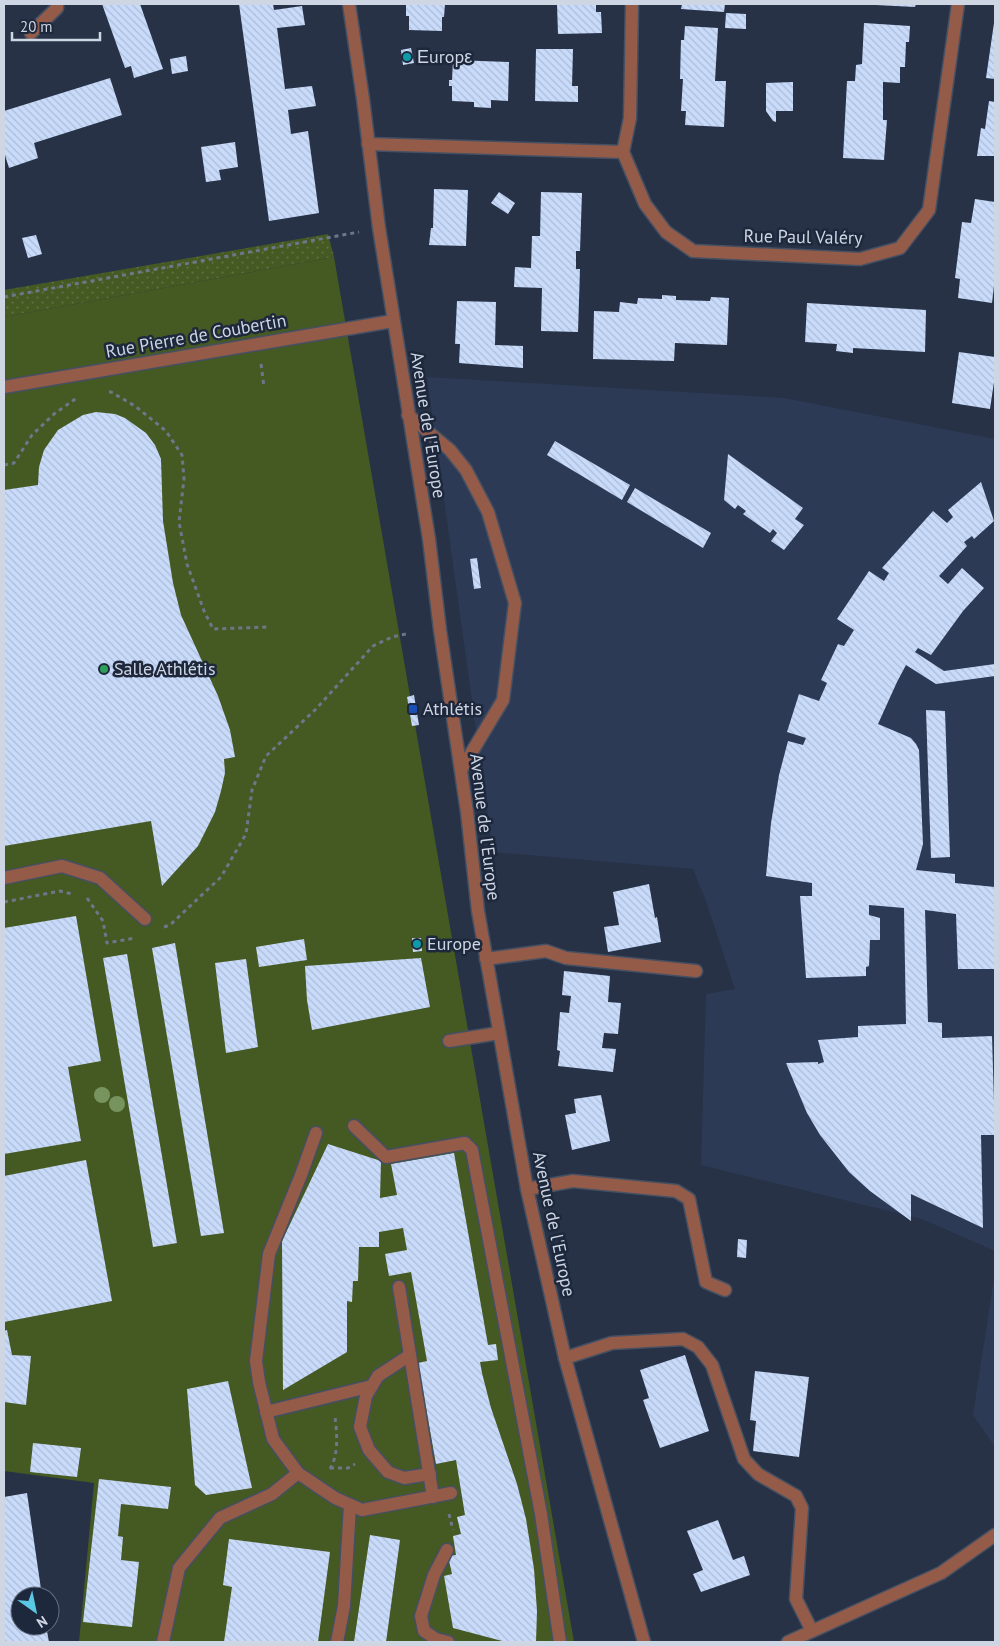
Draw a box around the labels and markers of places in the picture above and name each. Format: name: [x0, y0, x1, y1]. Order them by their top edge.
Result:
place label: Εuropε: [417, 45, 472, 68]
marker: Εuropε: [401, 51, 413, 63]
place label: Salle Athlétis: [114, 657, 215, 680]
marker: Salle Athlétis: [98, 663, 110, 675]
place label: Athlétis: [423, 697, 482, 720]
marker: Athlétis: [407, 703, 419, 715]
place label: Europe: [427, 932, 481, 955]
marker: Europe: [411, 938, 423, 950]

